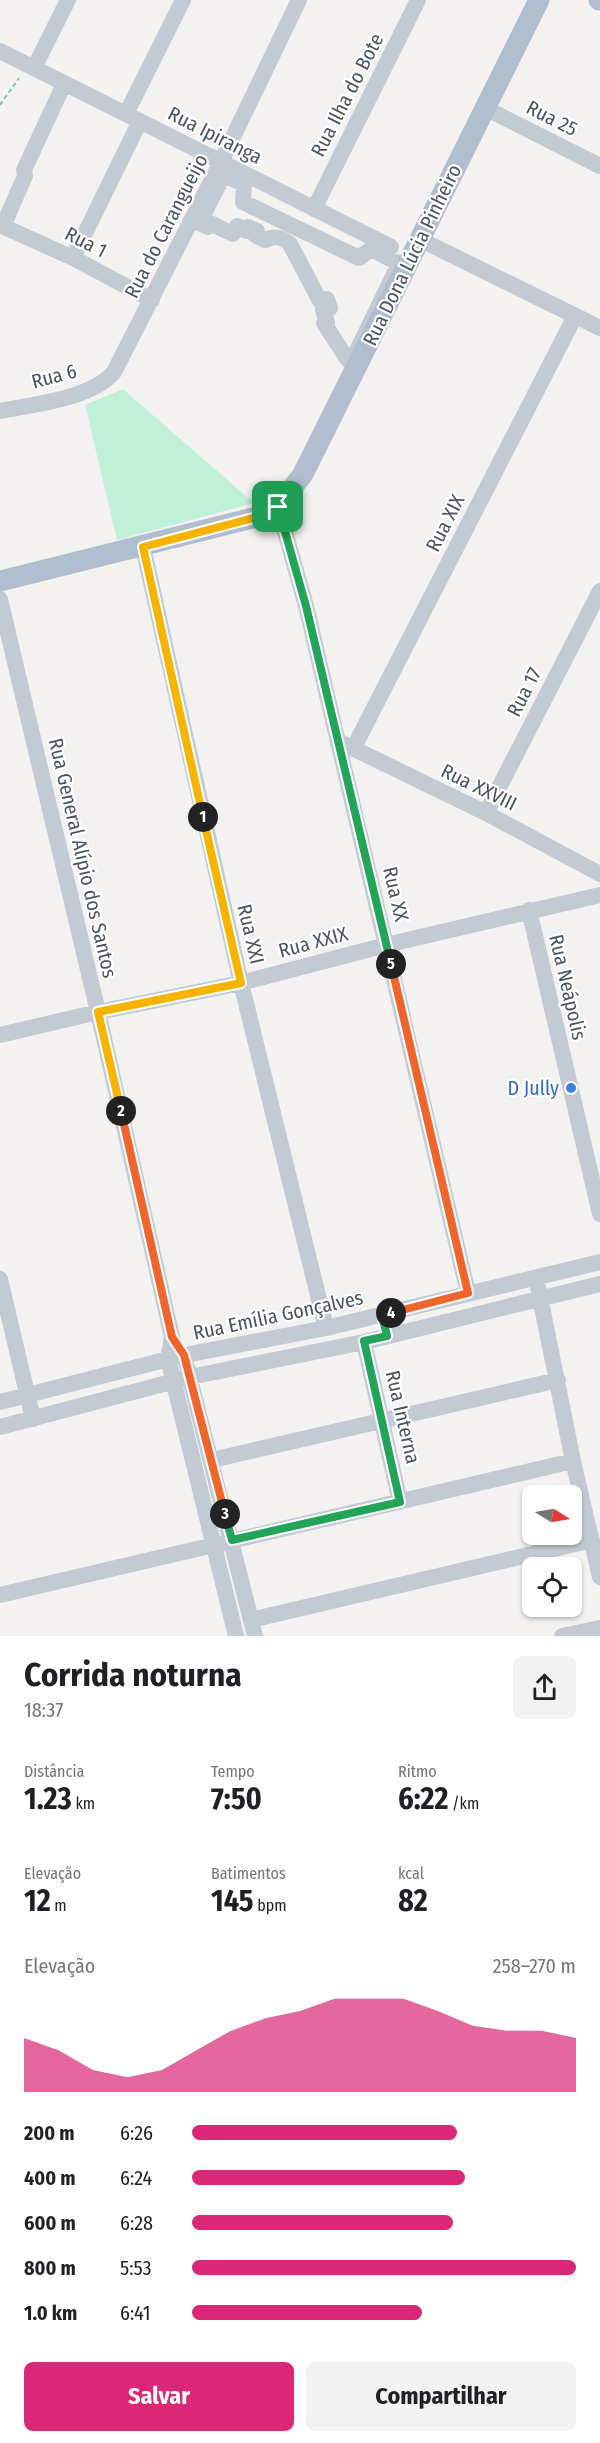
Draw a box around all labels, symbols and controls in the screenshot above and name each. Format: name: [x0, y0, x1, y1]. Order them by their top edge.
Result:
street label: Rua Ilha do Bote: [306, 29, 388, 161]
street label: Rua 25: [523, 95, 581, 141]
street label: Rua Ipiranga: [164, 101, 266, 169]
street label: Rua do Carangueijo: [119, 150, 213, 302]
street label: Rua Dona Lúcia Pinheiro: [358, 160, 466, 350]
street label: Rua 1: [61, 221, 111, 263]
street label: Rua 6: [29, 358, 79, 394]
pin: [252, 481, 303, 532]
icon: arrive: [261, 490, 294, 523]
street label: Rua XIX: [421, 490, 470, 555]
street label: Rua 17: [502, 663, 546, 721]
street label: Rua General Alípio dos Santos: [44, 736, 122, 980]
street label: Rua XXVIII: [437, 758, 521, 816]
pin: 1: [188, 802, 218, 832]
text: 1: [200, 807, 206, 826]
street label: Rua XX: [378, 864, 414, 924]
street label: Rua XXI: [232, 902, 270, 966]
street label: Rua XXIX: [276, 921, 350, 963]
street label: Rua Neápolis: [544, 932, 592, 1042]
pin: 5: [376, 949, 406, 979]
text: 5: [387, 954, 395, 973]
place label: D Jully: [507, 1076, 559, 1100]
marker: D Jully: [564, 1081, 578, 1095]
pin: 2: [106, 1096, 136, 1126]
text: 2: [117, 1101, 125, 1120]
street label: Rua Emília Gonçalves: [191, 1285, 365, 1345]
pin: 4: [376, 1298, 406, 1328]
text: 4: [387, 1303, 395, 1322]
street label: Rua Interna: [381, 1368, 425, 1466]
north arrow: [522, 1485, 582, 1545]
map controls: [522, 1485, 582, 1617]
pin: 3: [210, 1499, 240, 1529]
text: 3: [221, 1504, 229, 1523]
button: locate: [522, 1557, 582, 1617]
text: Corrida noturna: [24, 1655, 242, 1695]
button: share: [513, 1656, 576, 1719]
text: 18:37: [24, 1698, 63, 1722]
text: Distância: [24, 1762, 84, 1781]
text: Tempo: [211, 1762, 255, 1781]
text: Ritmo: [398, 1762, 437, 1781]
text: 1.23: [24, 1781, 72, 1817]
text: 7:50: [211, 1781, 262, 1817]
text: 6:22: [398, 1781, 448, 1817]
text: km: [72, 1794, 95, 1813]
text: /km: [448, 1794, 479, 1813]
text: Elevação: [24, 1864, 81, 1883]
text: Batimentos: [211, 1864, 286, 1883]
text: kcal: [398, 1864, 424, 1883]
text: 12: [24, 1883, 51, 1919]
text: 145: [211, 1883, 254, 1919]
text: 82: [398, 1883, 428, 1919]
text: m: [51, 1896, 67, 1915]
text: bpm: [254, 1896, 287, 1915]
text: Elevação: [24, 1954, 95, 1978]
text: 258–270 m: [493, 1954, 576, 1978]
text: 200 m: [24, 2121, 75, 2145]
text: 6:26: [120, 2121, 153, 2145]
text: 400 m: [24, 2166, 76, 2190]
text: 6:24: [120, 2166, 152, 2190]
text: 600 m: [24, 2211, 76, 2235]
text: 6:28: [120, 2211, 153, 2235]
text: 800 m: [24, 2256, 76, 2280]
text: 5:53: [120, 2256, 152, 2280]
text: 1.0 km: [24, 2301, 77, 2325]
text: 6:41: [120, 2301, 150, 2325]
button: Salvar: [24, 2362, 294, 2431]
button: Compartilhar: [306, 2362, 576, 2431]

